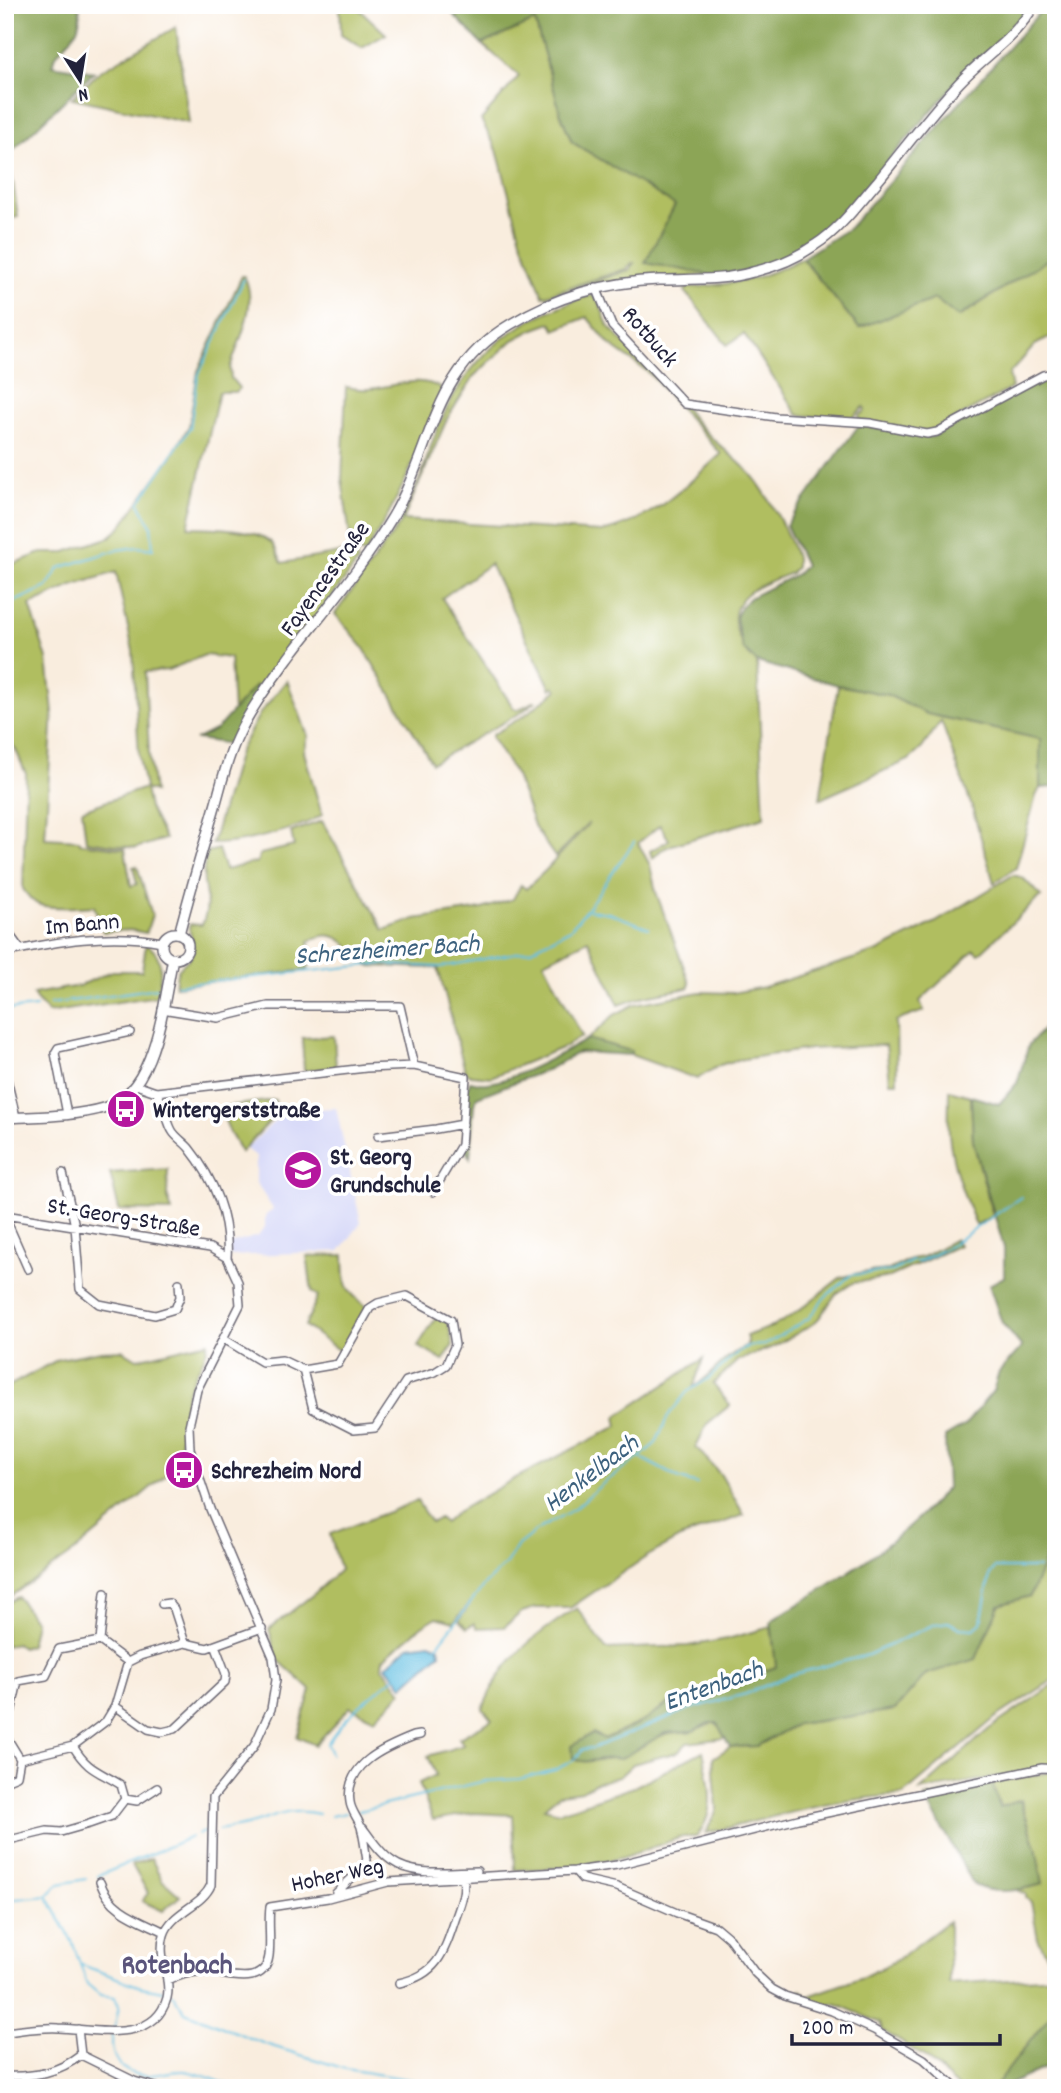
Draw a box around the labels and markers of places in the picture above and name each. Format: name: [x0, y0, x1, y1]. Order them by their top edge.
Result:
bus stop icon: Wintergerststraße: [105, 1088, 147, 1130]
place label: Wintergerststraße: [153, 1095, 321, 1129]
place label: St. Georg Grundschule: [330, 1142, 442, 1204]
school or university icon: St. Georg Grundschule: [282, 1149, 324, 1191]
bus stop icon: Schrezheim Nord: [163, 1449, 205, 1491]
place label: Schrezheim Nord: [211, 1456, 361, 1490]

